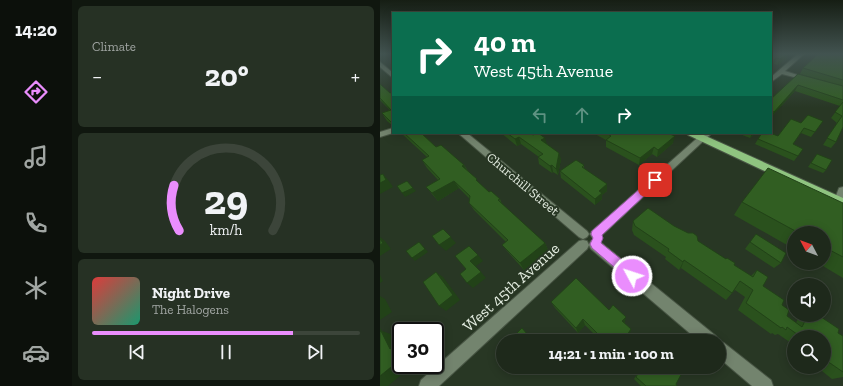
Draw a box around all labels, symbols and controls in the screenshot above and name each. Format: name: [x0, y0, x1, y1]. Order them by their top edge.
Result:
text: 14:20: [15, 19, 57, 41]
text: 40 m: [474, 26, 536, 59]
icon: right: [408, 28, 460, 80]
text: Climate: [92, 39, 136, 54]
text: 20°: [204, 58, 249, 94]
text: West 45th Avenue: [474, 60, 613, 82]
text: −: [92, 63, 102, 90]
text: +: [351, 63, 360, 90]
icon: directions: [22, 78, 50, 106]
icon: left: [529, 104, 551, 126]
icon: ahead: [571, 104, 593, 126]
icon: right: [613, 104, 635, 126]
icon: music: [22, 143, 50, 171]
street label: Churchill Street: [484, 149, 562, 219]
pin: [638, 163, 672, 197]
icon: arrive: [644, 169, 666, 191]
text: 29: [204, 175, 248, 225]
icon: phone: [22, 209, 50, 237]
text: km/h: [210, 222, 242, 239]
north arrow: [787, 226, 831, 270]
map controls: [787, 226, 831, 374]
street label: West 45th Avenue: [459, 239, 563, 335]
position arrow: [611, 255, 653, 297]
icon: climate: [22, 274, 50, 302]
button: sound: [787, 278, 831, 322]
text: Night Drive: [152, 284, 230, 302]
text: The Halogens: [152, 302, 229, 317]
speed limit sign: 30: [392, 322, 444, 374]
button: search: [787, 330, 831, 374]
icon: car: [22, 339, 50, 367]
icon: previous: [126, 341, 148, 363]
icon: pause: [215, 341, 237, 363]
icon: next: [304, 341, 326, 363]
text: 14:21 · 1 min · 100 m: [548, 345, 674, 363]

